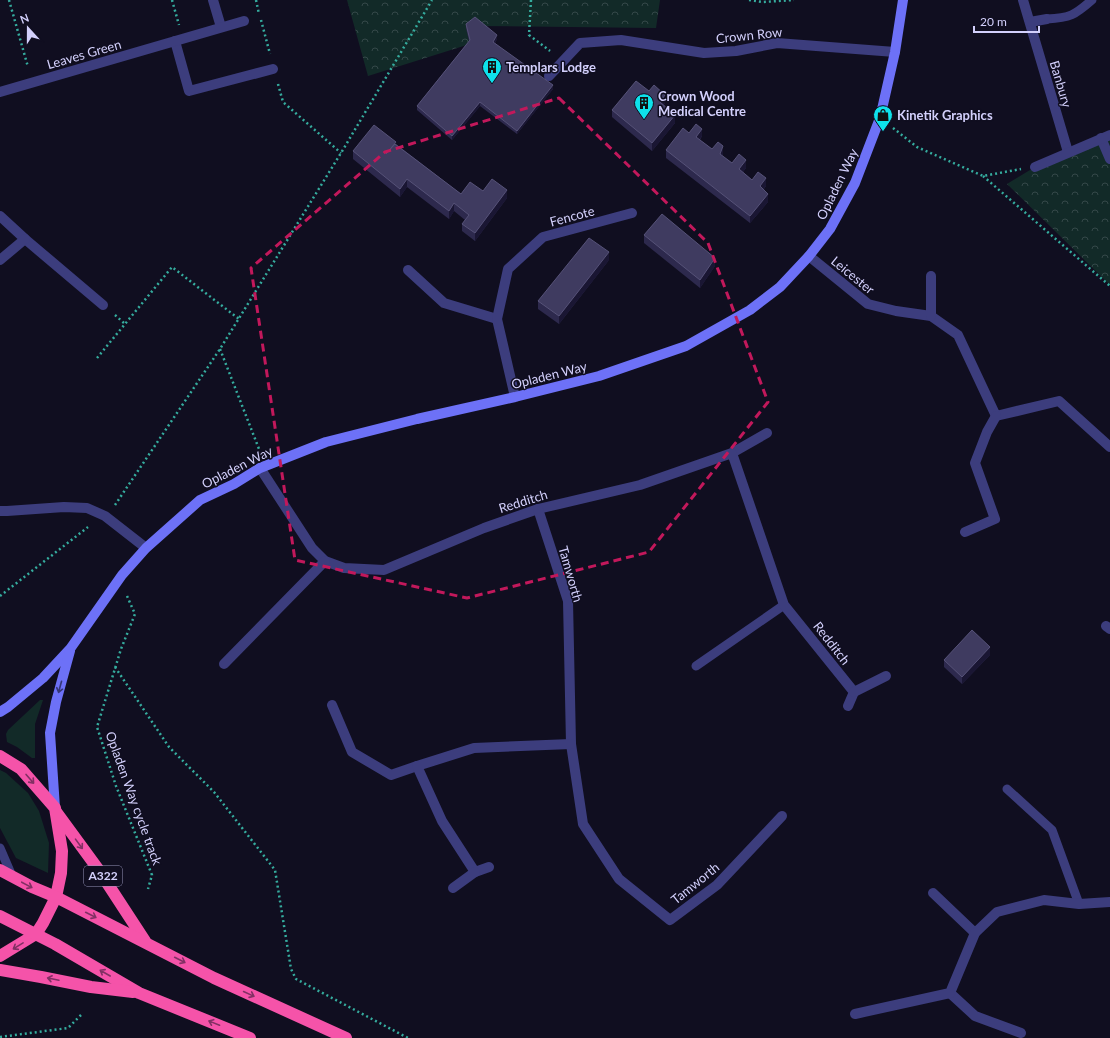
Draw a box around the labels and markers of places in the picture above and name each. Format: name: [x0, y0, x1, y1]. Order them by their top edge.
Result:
building icon: Templars Lodge: [481, 56, 503, 84]
place label: Templars Lodge: [506, 59, 596, 75]
place label: Crown Wood Medical Centre: [658, 88, 746, 119]
building icon: Crown Wood Medical Centre: [633, 92, 655, 120]
shop icon: Kinetik Graphics: [872, 104, 894, 132]
place label: Kinetik Graphics: [897, 107, 993, 123]

